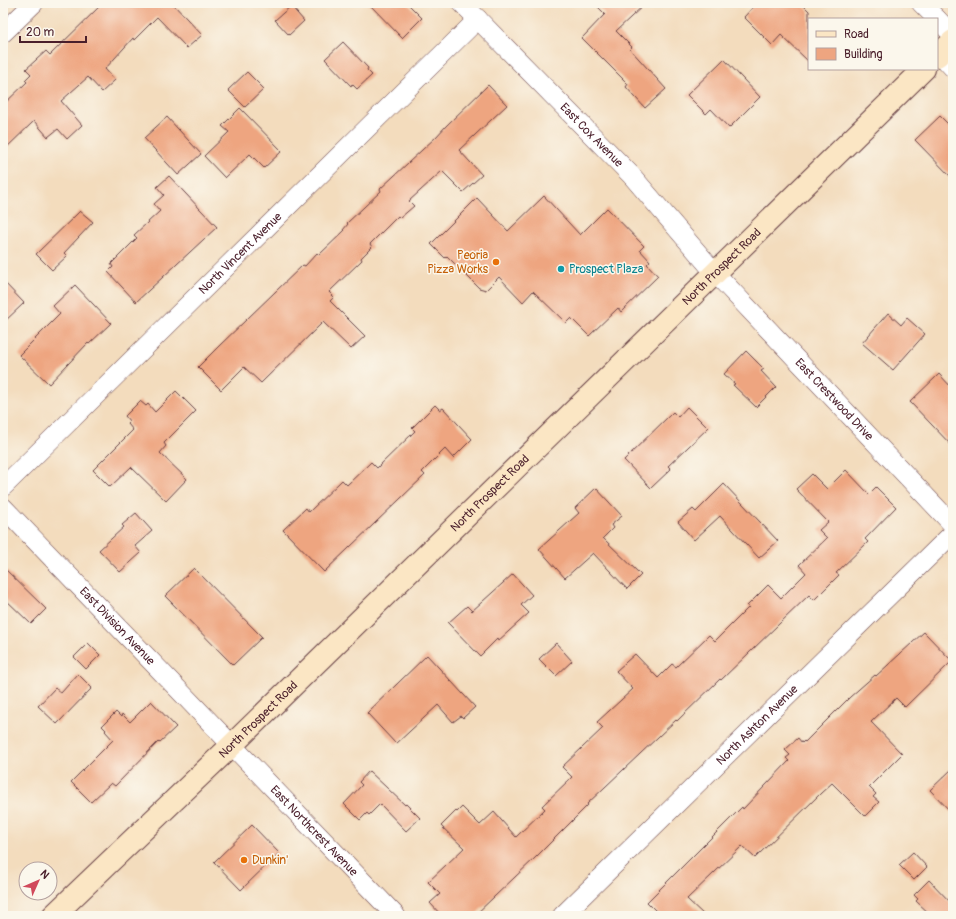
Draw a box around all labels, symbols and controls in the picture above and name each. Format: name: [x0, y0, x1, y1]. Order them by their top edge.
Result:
scale bar: [20, 18, 86, 44]
legend: [808, 18, 938, 70]
text: 20 m: [26, 25, 55, 40]
text: Road: [844, 27, 869, 42]
text: Building: [844, 47, 883, 62]
street label: East Cox Avenue: [557, 100, 626, 170]
street label: North Vincent Avenue: [195, 209, 285, 298]
street label: North Prospect Road: [679, 225, 764, 309]
place label: Peoria Pizza Works: [427, 248, 489, 277]
marker: Peoria Pizza Works: [491, 257, 501, 267]
place label: Prospect Plaza: [569, 262, 644, 277]
marker: Prospect Plaza: [556, 264, 566, 274]
street label: East Crestwood Drive: [792, 355, 877, 444]
street label: North Prospect Road: [447, 451, 532, 535]
street label: East Division Avenue: [76, 584, 158, 668]
street label: North Prospect Road: [215, 678, 301, 761]
street label: North Ashton Avenue: [713, 682, 801, 768]
street label: East Northcrest Avenue: [267, 782, 361, 879]
place label: Dunkin': [252, 853, 288, 868]
marker: Dunkin': [239, 855, 249, 865]
north arrow: [18, 861, 58, 901]
text: N: [37, 867, 52, 882]

